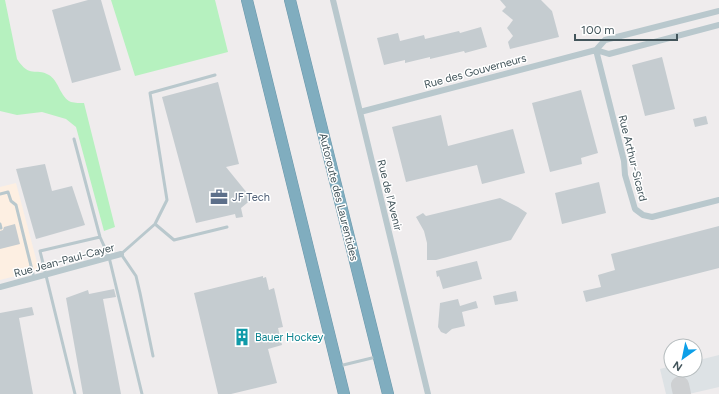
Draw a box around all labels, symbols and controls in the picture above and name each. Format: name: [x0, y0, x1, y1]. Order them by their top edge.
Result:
scale bar: [575, 16, 677, 42]
text: 100 m: [581, 23, 615, 37]
street label: Rue des Gouverneurs: [423, 52, 528, 91]
street label: Rue Arthur-Sicard: [615, 114, 650, 203]
street label: Autoroute des Laurentides: [316, 132, 361, 262]
street label: Rue de l'Avenir: [374, 158, 405, 232]
office icon: JF Tech: [209, 187, 229, 207]
place label: JF Tech: [232, 191, 270, 204]
street label: Rue Jean-Paul-Cayer: [12, 241, 116, 280]
building icon: Bauer Hockey: [232, 327, 252, 347]
place label: Bauer Hockey: [255, 331, 324, 344]
north arrow: [663, 338, 703, 378]
text: N: [671, 358, 685, 374]

